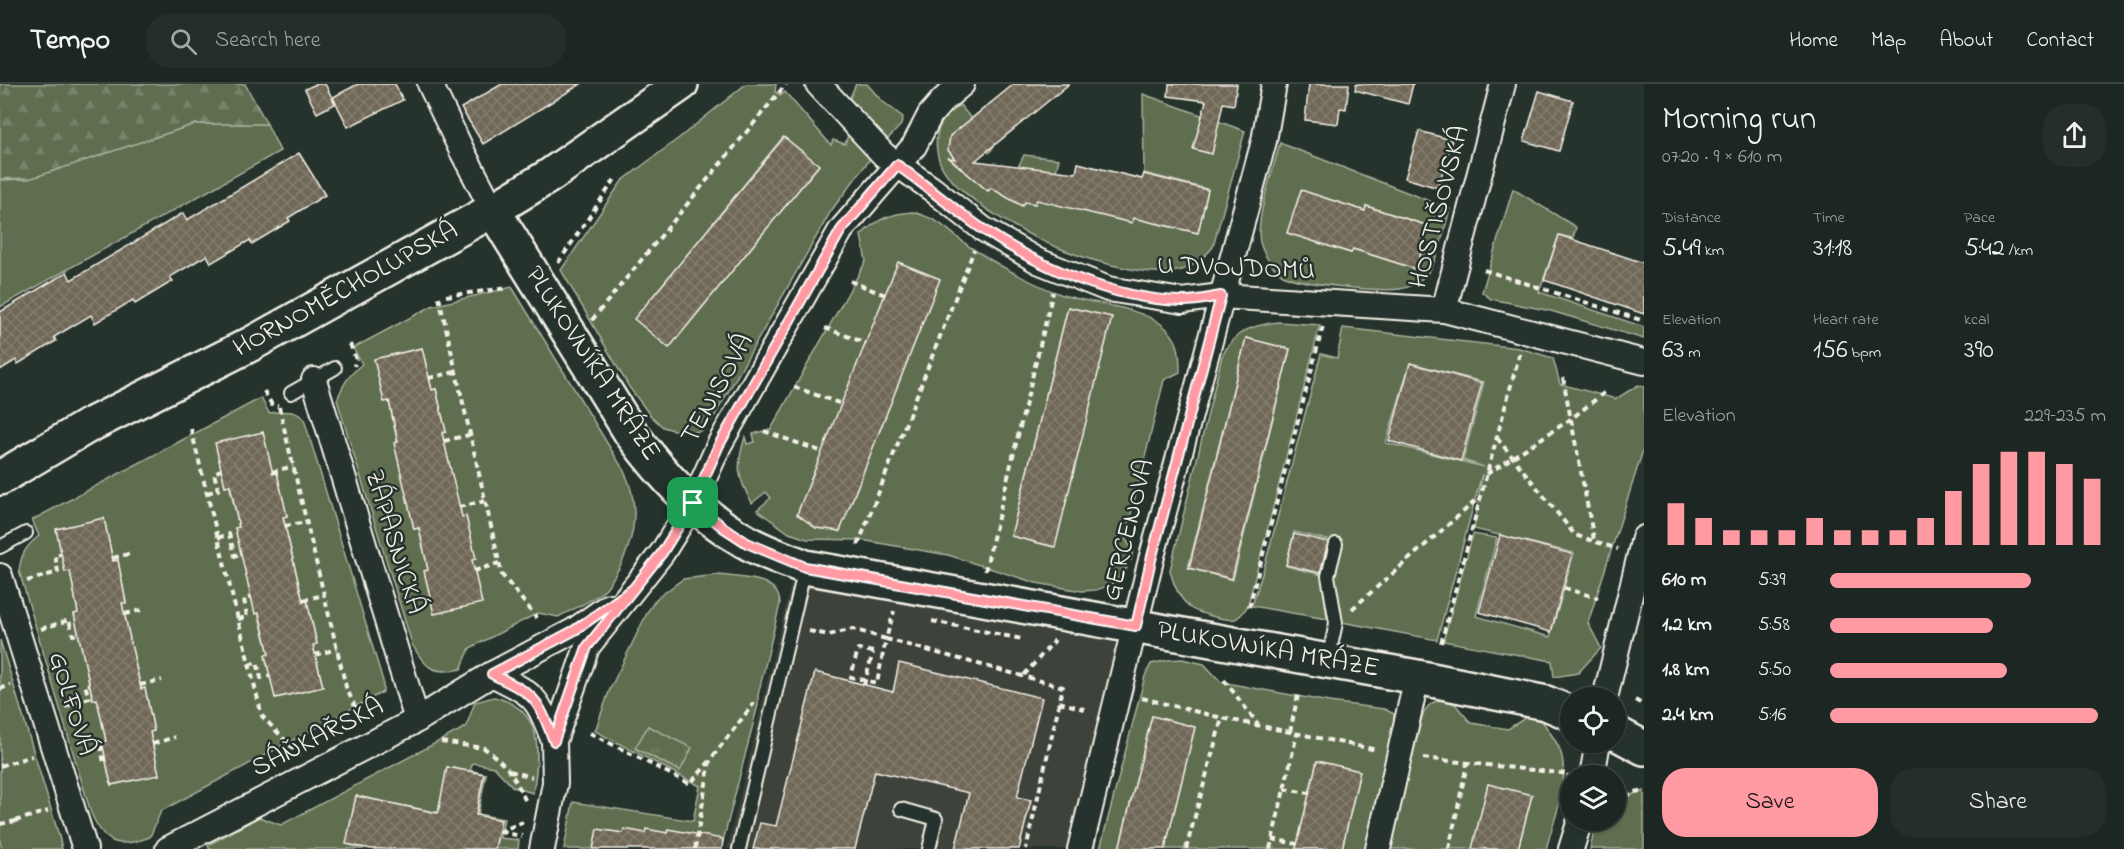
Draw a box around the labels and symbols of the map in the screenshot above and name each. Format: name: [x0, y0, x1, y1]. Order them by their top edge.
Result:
street label: HOSTIŠOVSKÁ: [1400, 121, 1480, 293]
street label: HORNOMĚCHOLUPSKÁ: [226, 212, 466, 368]
street label: U DVOJDOMŮ: [1156, 247, 1316, 291]
street label: PLUKOVNÍKA MRÁZE: [514, 259, 670, 469]
street label: TENISOVÁ: [672, 327, 764, 451]
street label: GERCENOVA: [1093, 455, 1165, 605]
street label: ZÁPASNICKÁ: [354, 465, 434, 619]
pin: [667, 477, 718, 528]
street label: PLUKOVNÍKA MRÁZE: [1154, 611, 1382, 689]
street label: GOLFOVÁ: [37, 647, 105, 761]
street label: SÁŇKAŘSKÁ: [245, 688, 391, 788]

